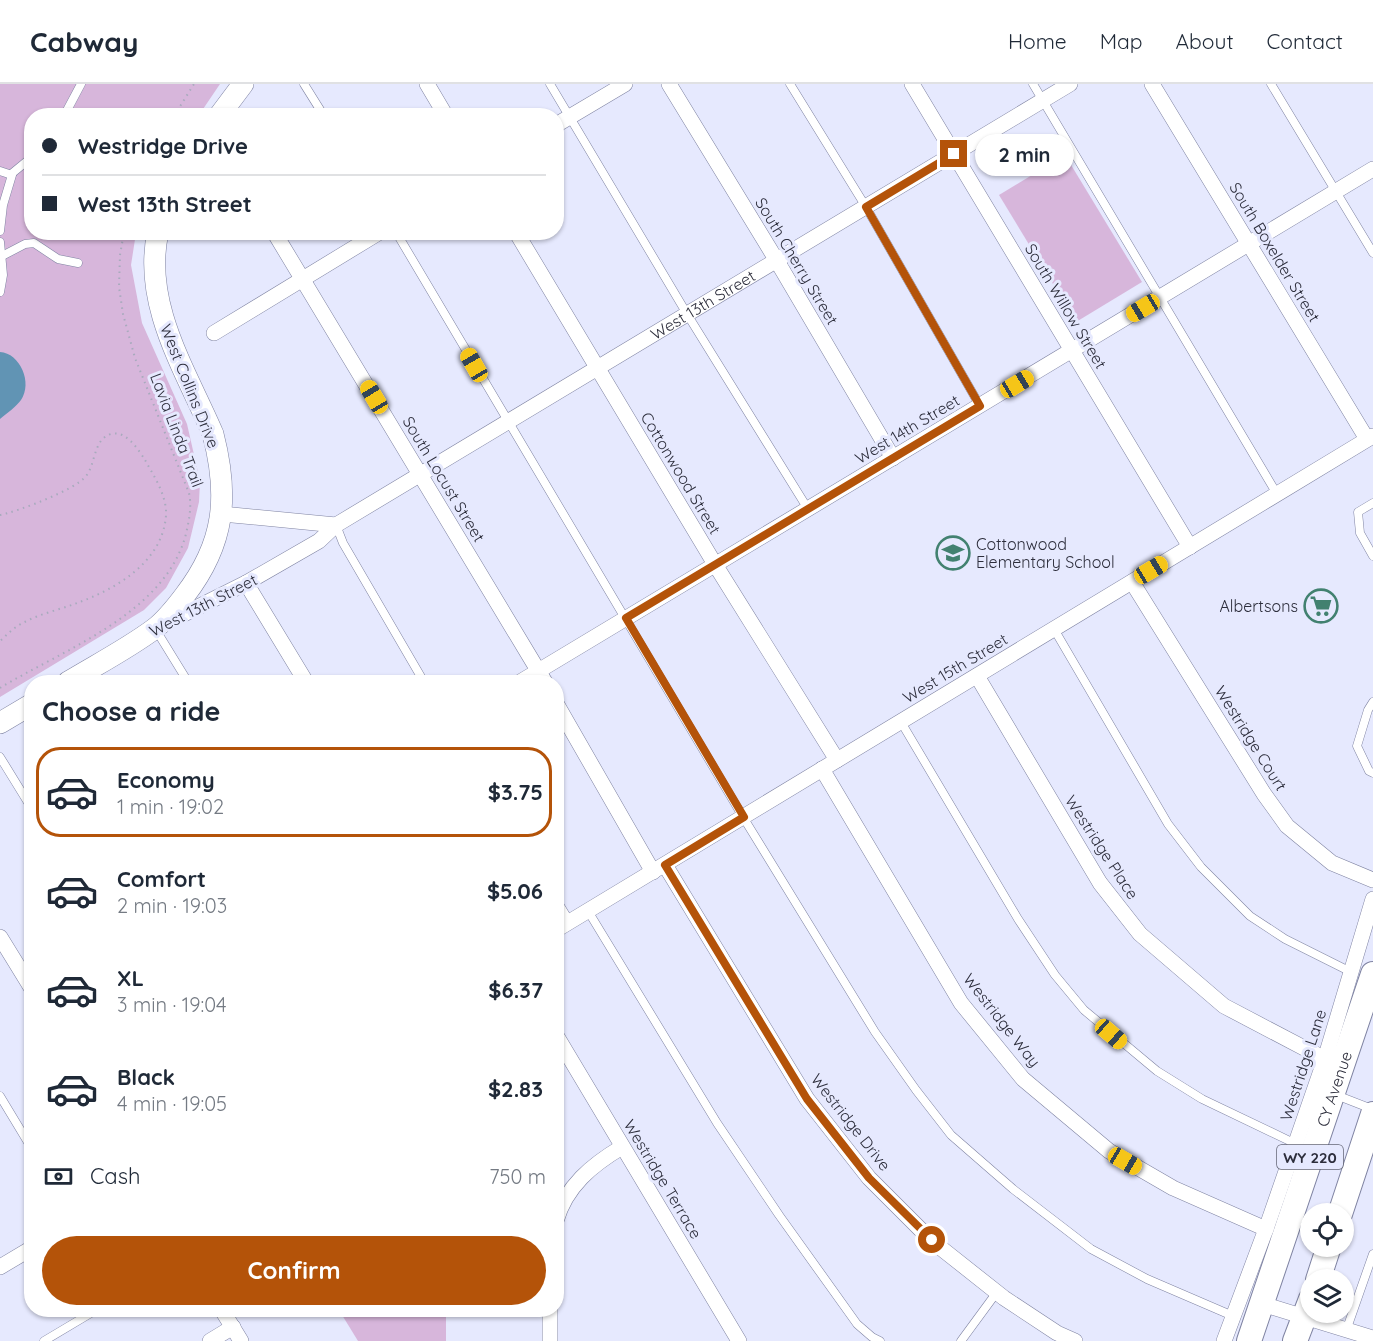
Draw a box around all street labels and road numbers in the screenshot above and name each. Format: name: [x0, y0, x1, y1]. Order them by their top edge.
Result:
street label: South Boxelder Street: [1225, 178, 1325, 326]
street label: South Cherry Street: [751, 194, 843, 328]
street label: South Willow Street: [1021, 240, 1111, 372]
street label: West 13th Street: [647, 266, 759, 344]
street label: West Collins Drive: [156, 321, 224, 451]
street label: Lavia Linda Trail: [146, 370, 208, 490]
street label: West 14th Street: [851, 390, 963, 468]
street label: Cottonwood Street: [637, 408, 725, 538]
street label: South Locust Street: [399, 412, 489, 546]
street label: West 13th Street: [146, 569, 260, 641]
street label: West 15th Street: [899, 629, 1011, 707]
street label: Westridge Court: [1211, 682, 1291, 794]
street label: Westridge Place: [1061, 791, 1143, 903]
street label: Westridge Way: [959, 969, 1045, 1071]
street label: Westridge Lane: [1276, 1007, 1330, 1123]
street label: CY Avenue: [1312, 1049, 1356, 1129]
street label: Westridge Drive: [807, 1069, 895, 1175]
street label: Westridge Terrace: [620, 1116, 706, 1242]
road number: WY 220: [1277, 1145, 1343, 1169]

